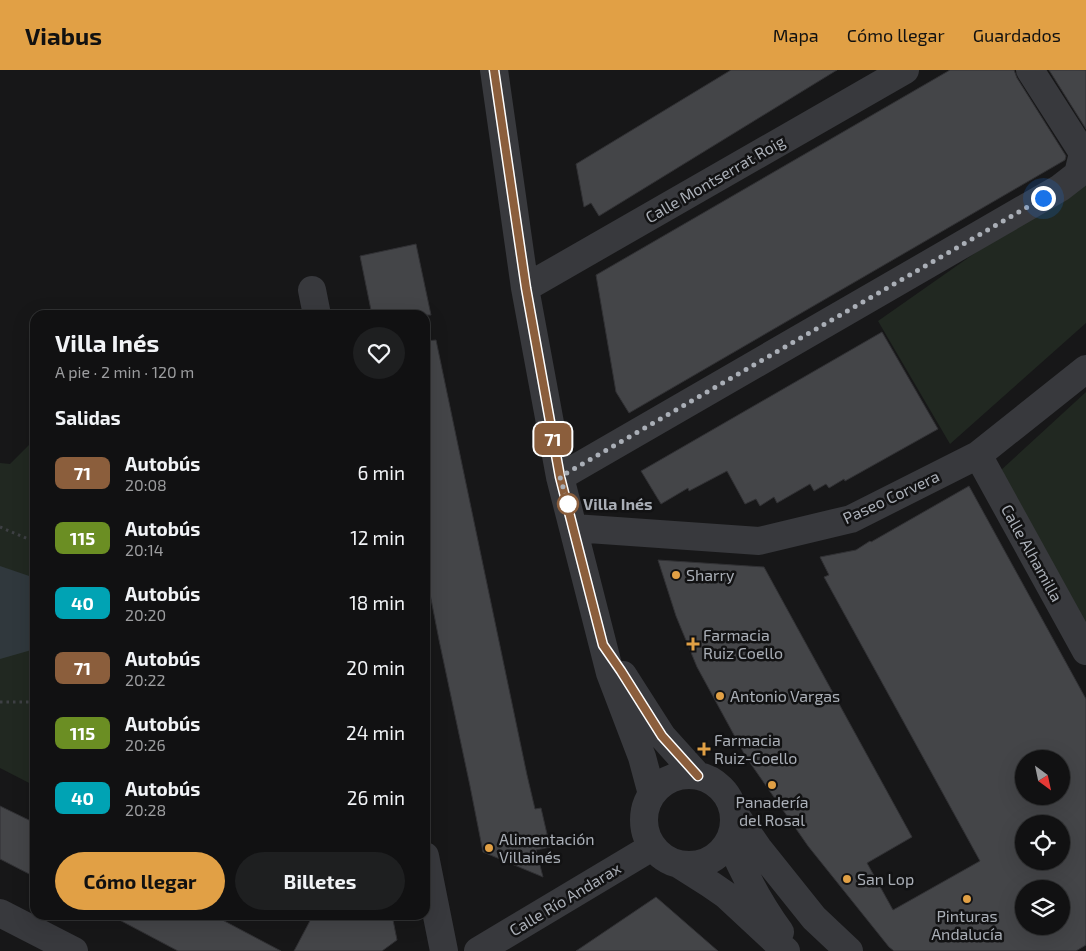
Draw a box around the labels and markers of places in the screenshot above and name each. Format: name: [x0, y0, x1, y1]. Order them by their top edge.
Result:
marker: Villa Inés: [557, 493, 579, 515]
place label: Villa Inés: [583, 494, 653, 513]
place label: Sharry: [686, 565, 735, 584]
marker: Sharry: [670, 569, 682, 581]
place label: Farmacia Ruiz Coello: [703, 625, 783, 662]
marker: Farmacia Ruiz Coello: [687, 638, 699, 650]
place label: Antonio Vargas: [730, 686, 840, 705]
marker: Antonio Vargas: [714, 690, 726, 702]
place label: Farmacia Ruiz-Coello: [714, 730, 797, 767]
marker: Farmacia Ruiz-Coello: [698, 743, 710, 755]
marker: Panadería del Rosal: [766, 779, 778, 791]
place label: Panadería del Rosal: [735, 792, 809, 829]
place label: Alimentación Villainés: [499, 829, 595, 866]
marker: Alimentación Villainés: [483, 842, 495, 854]
place label: San Lop: [857, 869, 914, 888]
marker: San Lop: [841, 873, 853, 885]
marker: Pinturas Andalucía: [961, 893, 973, 905]
place label: Pinturas Andalucía: [931, 906, 1003, 943]

